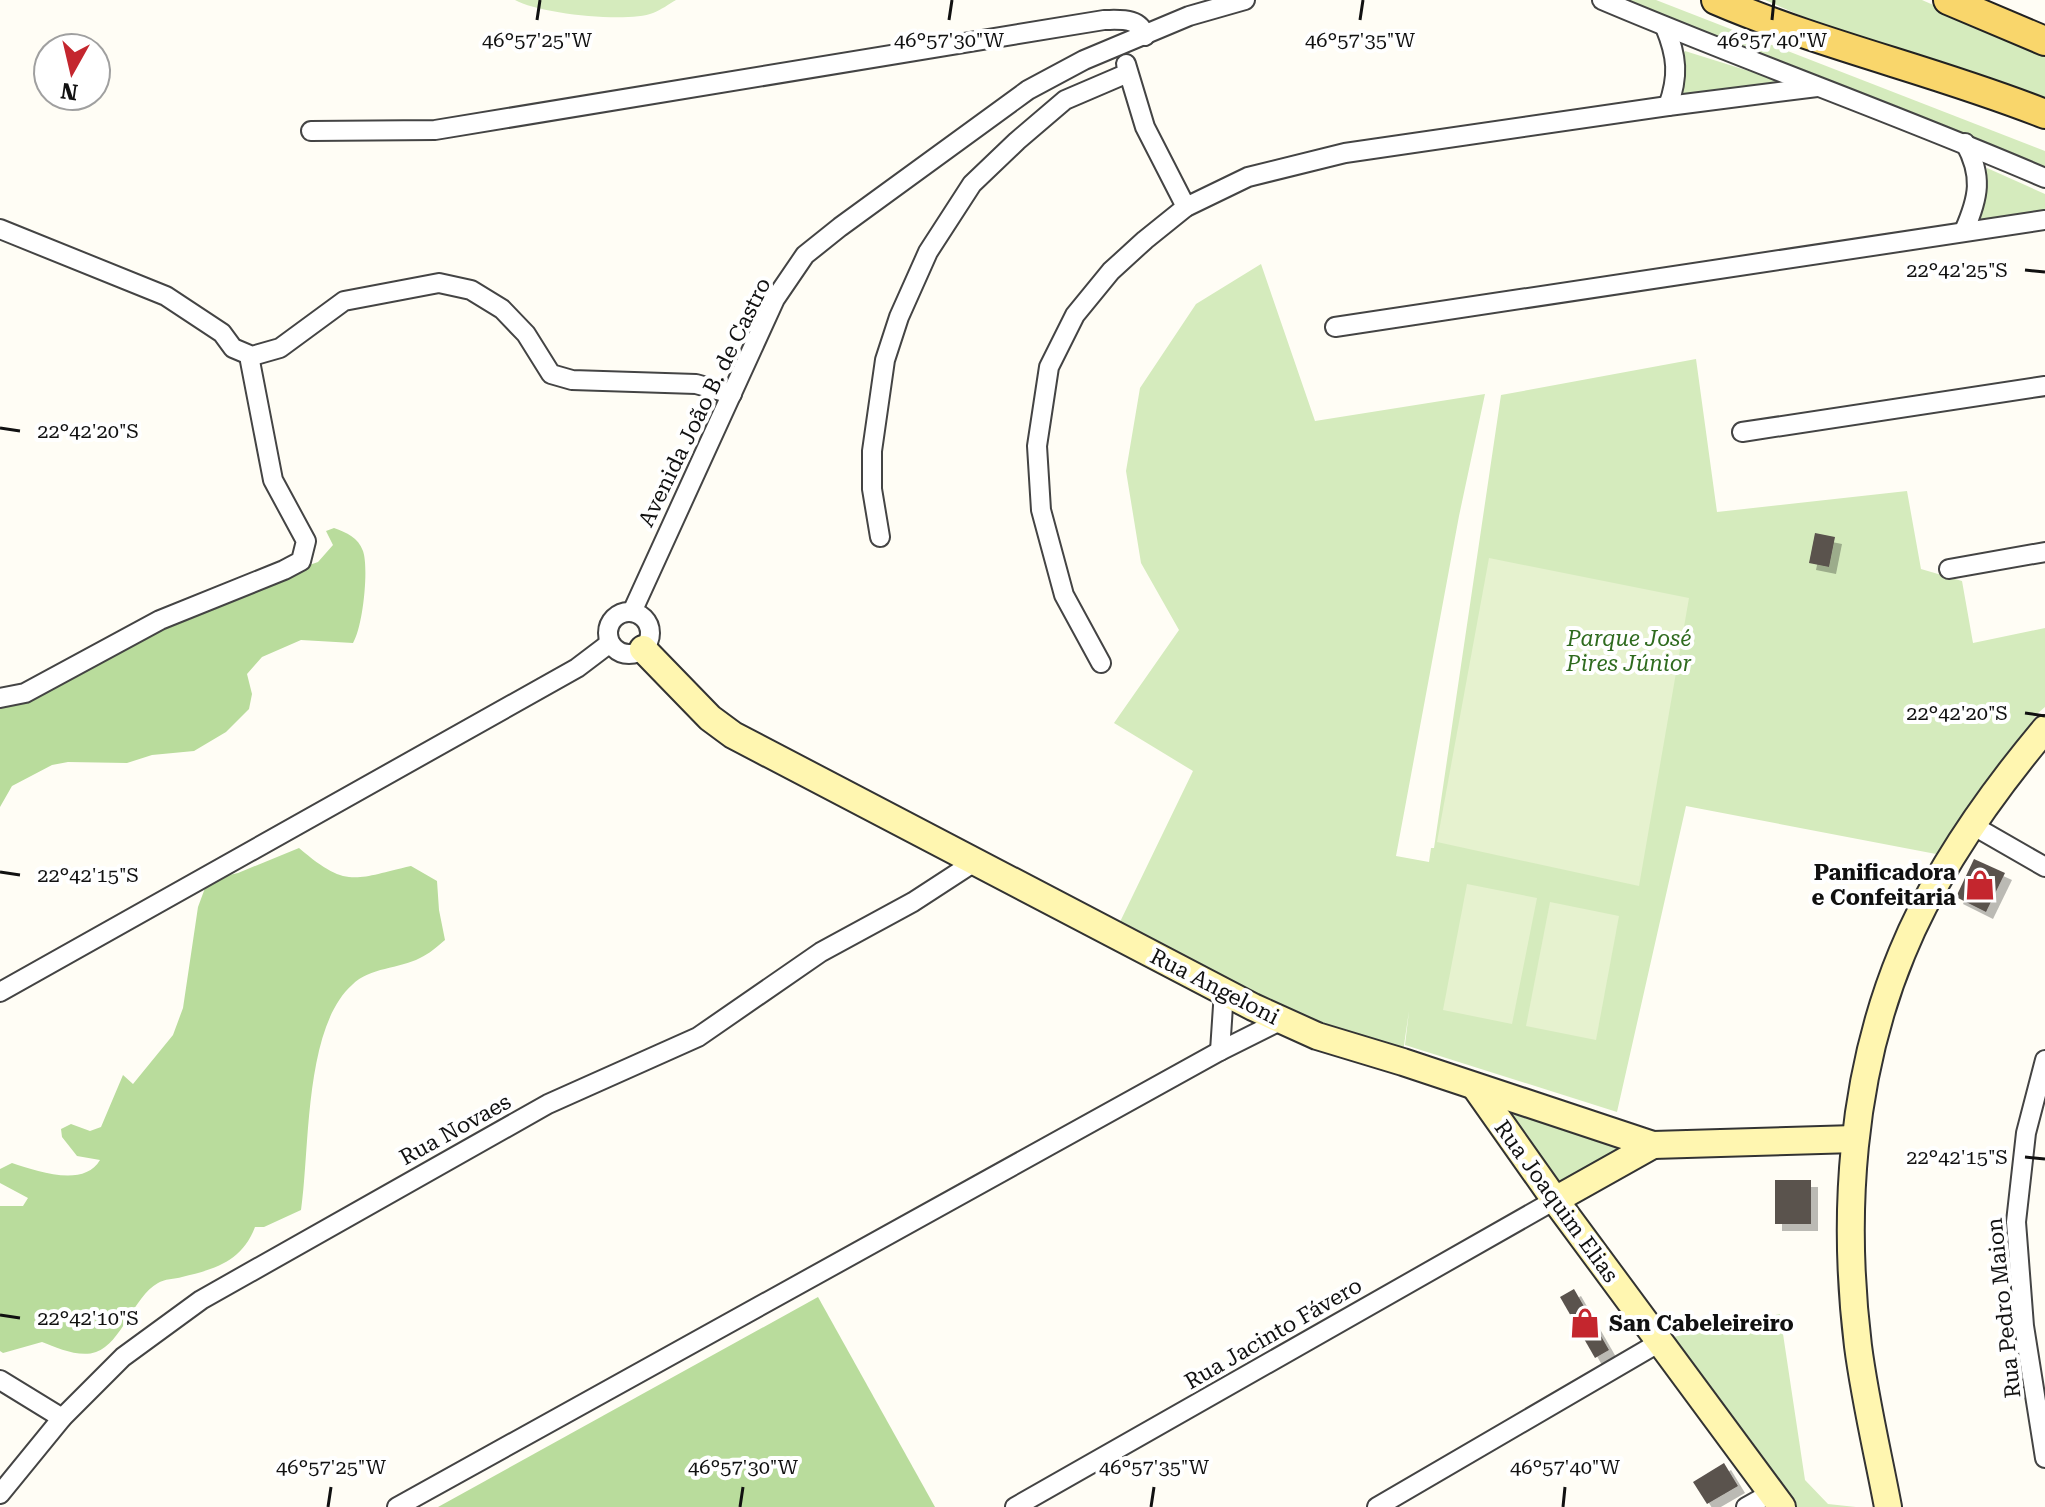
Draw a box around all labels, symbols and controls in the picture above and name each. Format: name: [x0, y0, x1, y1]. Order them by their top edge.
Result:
text: 46°57'25"W: [482, 28, 593, 52]
text: 46°57'30"W: [894, 28, 1005, 52]
text: 46°57'35"W: [1305, 28, 1416, 52]
text: 46°57'40"W: [1717, 28, 1828, 52]
north arrow: [32, 32, 112, 112]
text: N: [59, 78, 79, 105]
text: 22°42'25"S: [1906, 258, 2008, 282]
street label: Avenida João B. de Castro: [633, 274, 776, 531]
text: 22°42'20"S: [37, 419, 139, 443]
park label: Parque José Pires Júnior: [1565, 626, 1692, 676]
text: 22°42'20"S: [1906, 701, 2008, 725]
place label: Panificadora e Confeitaria: [1812, 860, 1956, 910]
text: 22°42'15"S: [37, 863, 139, 887]
shop icon: Panificadora e Confeitaria: [1963, 868, 1997, 902]
street label: Rua Angeloni: [1146, 943, 1283, 1030]
street label: Rua Novaes: [395, 1089, 515, 1170]
street label: Rua Joaquim Elias: [1490, 1116, 1624, 1287]
text: 22°42'15"S: [1906, 1145, 2008, 1169]
street label: Rua Pedro Maion: [1982, 1216, 2025, 1399]
street label: Rua Jacinto Fávero: [1180, 1273, 1366, 1394]
text: 22°42'10"S: [37, 1306, 139, 1330]
shop icon: San Cabeleireiro: [1568, 1306, 1602, 1340]
place label: San Cabeleireiro: [1609, 1311, 1794, 1336]
text: 46°57'25"W: [276, 1455, 387, 1479]
text: 46°57'30"W: [688, 1455, 799, 1479]
text: 46°57'35"W: [1099, 1455, 1210, 1479]
text: 46°57'40"W: [1510, 1455, 1621, 1479]

